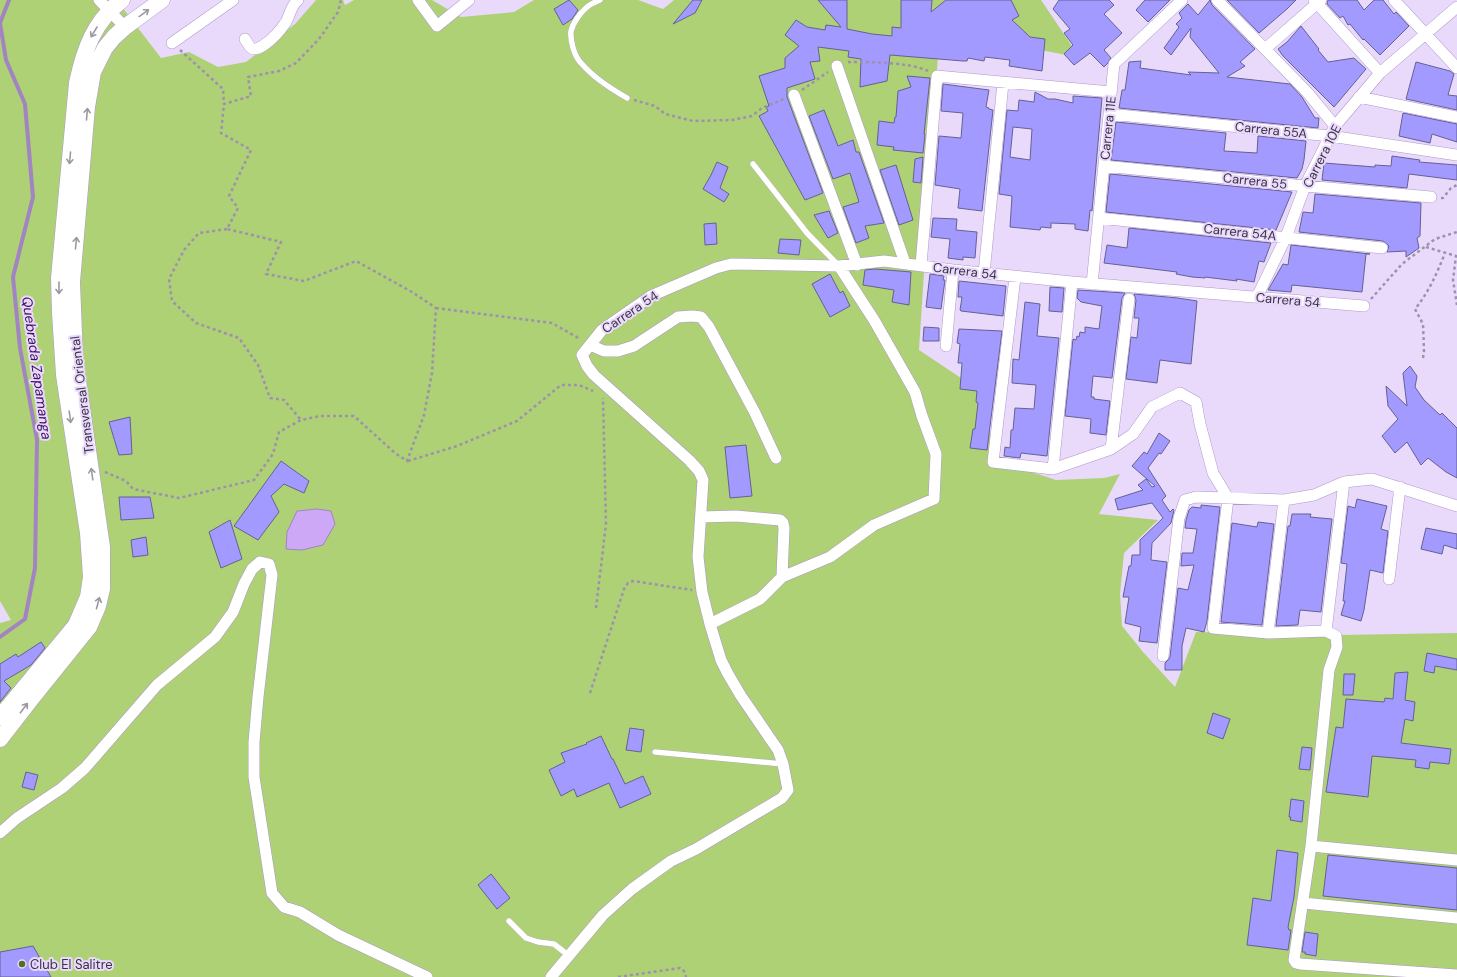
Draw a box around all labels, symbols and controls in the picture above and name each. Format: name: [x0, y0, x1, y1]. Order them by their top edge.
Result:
one-way arrow: [138, 9, 149, 18]
one-way arrow: [90, 26, 98, 38]
street label: Carrera 11E: [1096, 95, 1120, 161]
one-way arrow: [83, 108, 90, 121]
street label: Carrera 55A: [1234, 118, 1308, 142]
street label: Carrera 10E: [1299, 121, 1345, 191]
one-way arrow: [67, 151, 74, 164]
street label: Carrera 55: [1222, 169, 1288, 193]
street label: Carrera 54A: [1203, 220, 1278, 244]
one-way arrow: [72, 237, 79, 250]
street label: Carrera 54: [932, 259, 998, 283]
one-way arrow: [55, 281, 63, 294]
street label: Carrera 54: [599, 287, 662, 337]
street label: Carrera 54: [1255, 289, 1321, 311]
water label: Quebrada Zapamanga: [18, 295, 56, 441]
street label: Transversal Oriental: [66, 335, 98, 455]
one-way arrow: [66, 410, 74, 423]
one-way arrow: [88, 468, 96, 481]
one-way arrow: [95, 597, 103, 610]
one-way arrow: [19, 702, 28, 713]
place label: Club El Salitre: [30, 956, 113, 973]
marker: Club El Salitre: [17, 959, 27, 969]

